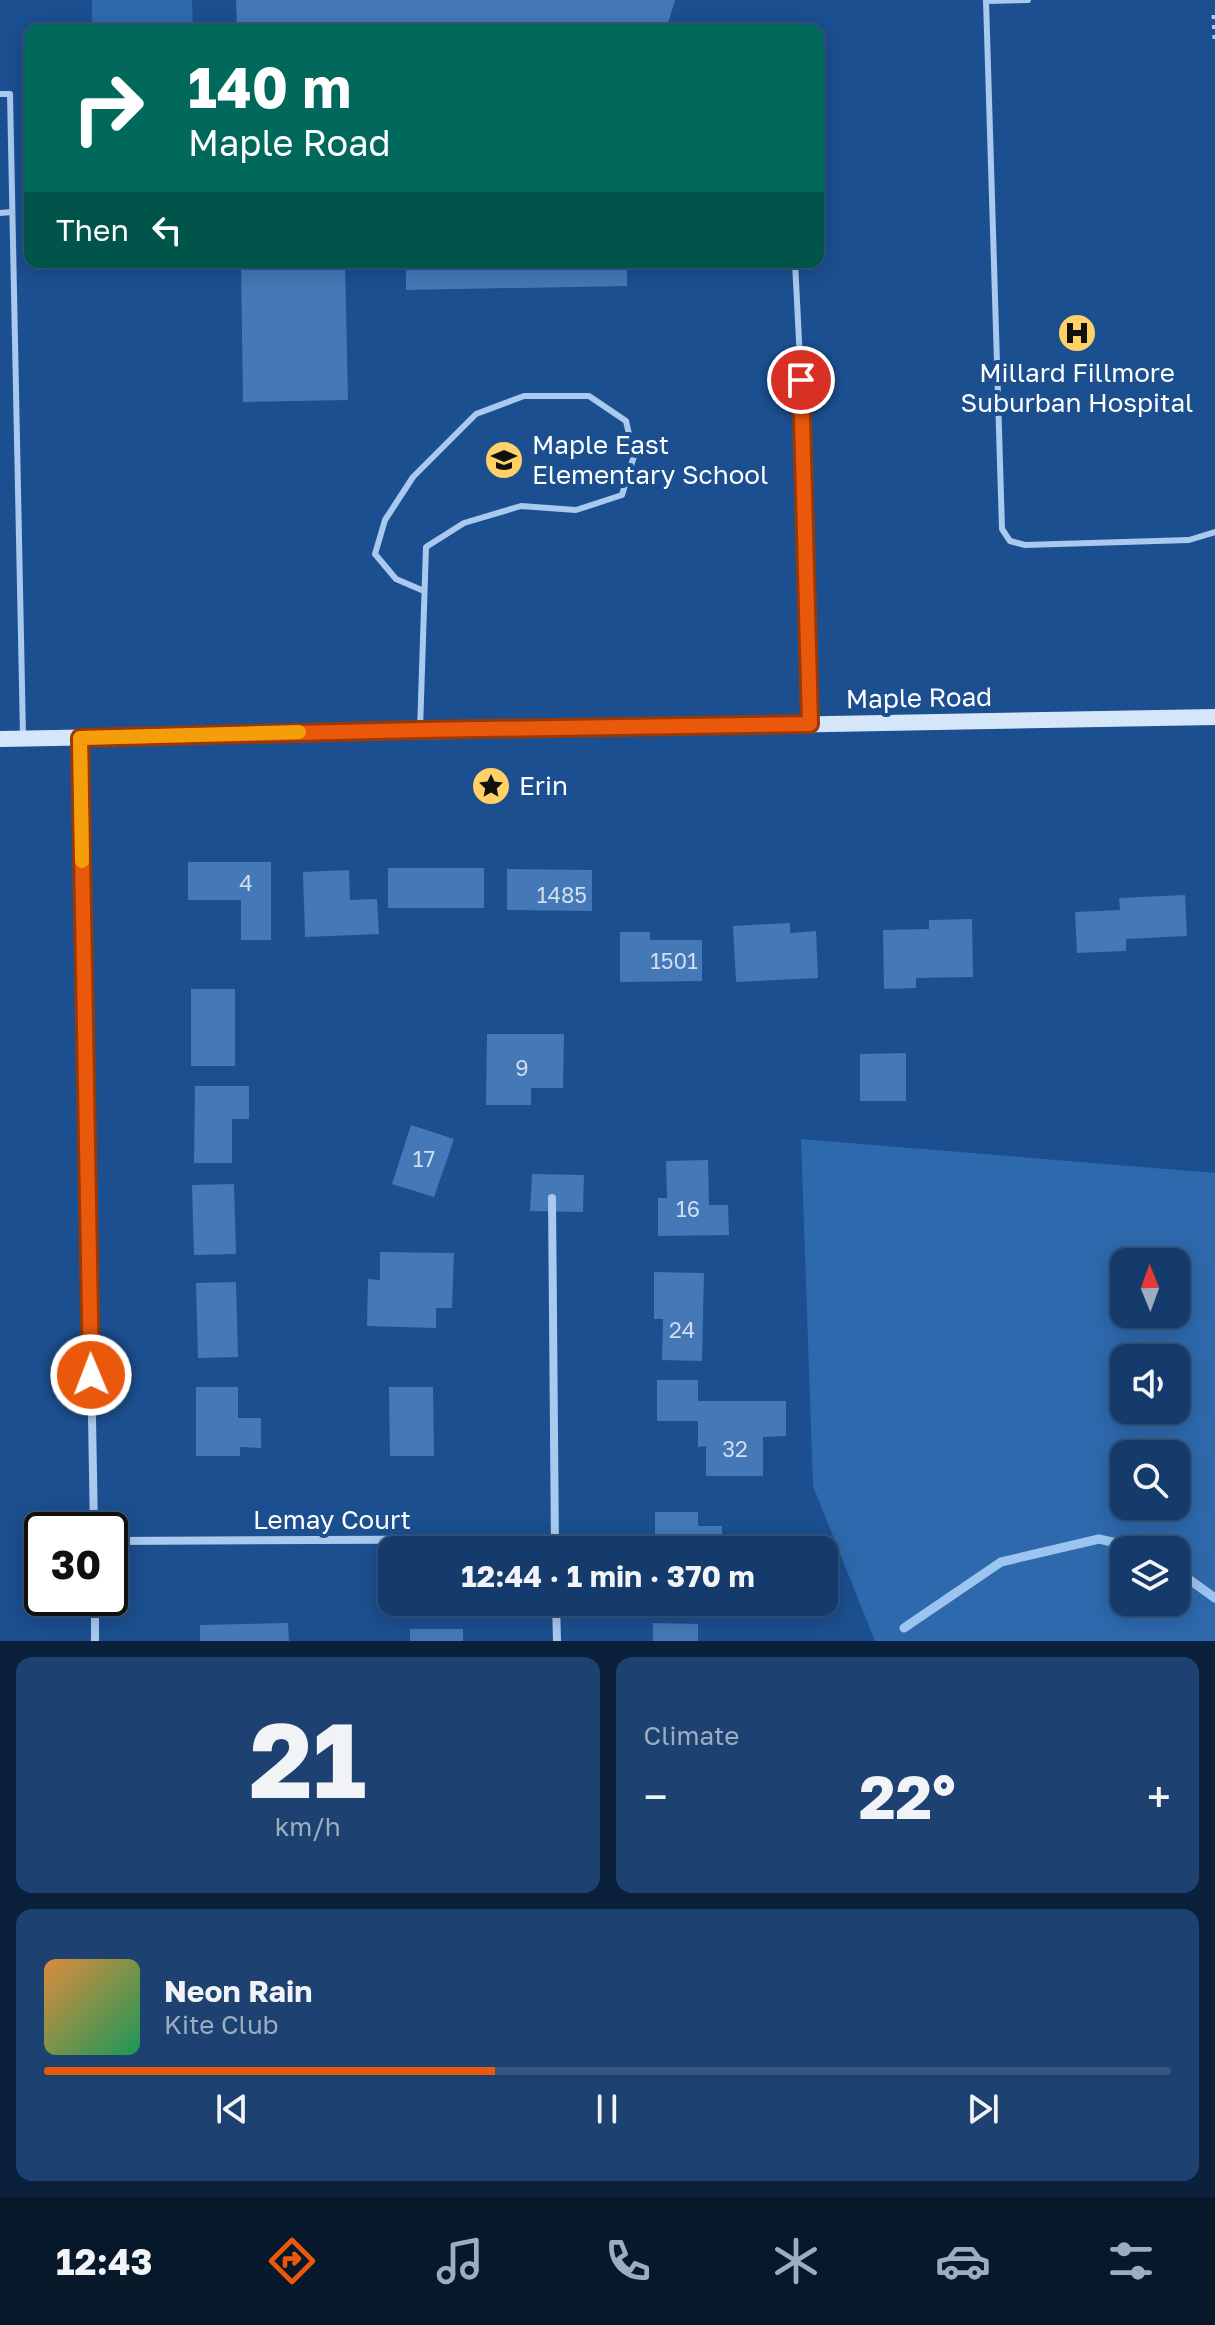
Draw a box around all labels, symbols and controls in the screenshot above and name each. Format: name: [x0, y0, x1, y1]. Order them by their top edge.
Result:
text: 140 m: [188, 53, 351, 120]
icon: right: [56, 56, 160, 160]
text: Maple Road: [188, 121, 391, 164]
icon: left: [145, 208, 189, 252]
text: Then: [56, 212, 129, 248]
hospital icon: Millard Fillmore Suburban Hospital: [1056, 312, 1098, 354]
pin: [767, 346, 835, 414]
place label: Millard Fillmore Suburban Hospital: [961, 357, 1193, 418]
icon: arrive: [779, 358, 823, 402]
place label: Maple East Elementary School: [532, 429, 768, 490]
school or university icon: Maple East Elementary School: [483, 439, 525, 481]
street label: Maple Road: [846, 681, 992, 714]
place icon: Erin: [470, 765, 512, 807]
place label: Erin: [519, 770, 568, 801]
house number: 4: [239, 869, 253, 896]
house number: 1485: [537, 881, 587, 908]
house number: 1501: [650, 947, 698, 974]
house number: 9: [515, 1054, 529, 1081]
house number: 17: [413, 1145, 435, 1172]
house number: 16: [676, 1195, 700, 1222]
north arrow: [1110, 1248, 1190, 1328]
map controls: [1110, 1248, 1190, 1616]
house number: 24: [669, 1316, 695, 1343]
position arrow: [49, 1333, 133, 1417]
button: sound: [1110, 1344, 1190, 1424]
house number: 32: [722, 1435, 748, 1462]
button: search: [1110, 1440, 1190, 1520]
street label: Lemay Court: [253, 1504, 411, 1535]
speed limit sign: 30: [24, 1512, 128, 1616]
button: layers: [1110, 1536, 1190, 1616]
text: 12:44 · 1 min · 370 m: [461, 1558, 755, 1594]
text: 21: [249, 1696, 366, 1821]
text: Climate: [644, 1720, 739, 1751]
text: 22°: [859, 1760, 956, 1832]
text: −: [644, 1770, 668, 1823]
text: +: [1147, 1770, 1171, 1823]
text: km/h: [275, 1811, 341, 1842]
text: Neon Rain: [164, 1973, 312, 2009]
text: Kite Club: [164, 2009, 279, 2040]
icon: previous: [210, 2087, 254, 2131]
icon: pause: [585, 2087, 629, 2131]
icon: next: [961, 2087, 1005, 2131]
icon: directions: [264, 2233, 320, 2289]
icon: music: [432, 2233, 488, 2289]
icon: phone: [600, 2233, 656, 2289]
icon: climate: [768, 2233, 824, 2289]
icon: car: [935, 2233, 991, 2289]
icon: filters: [1103, 2233, 1159, 2289]
text: 12:43: [56, 2240, 152, 2283]

